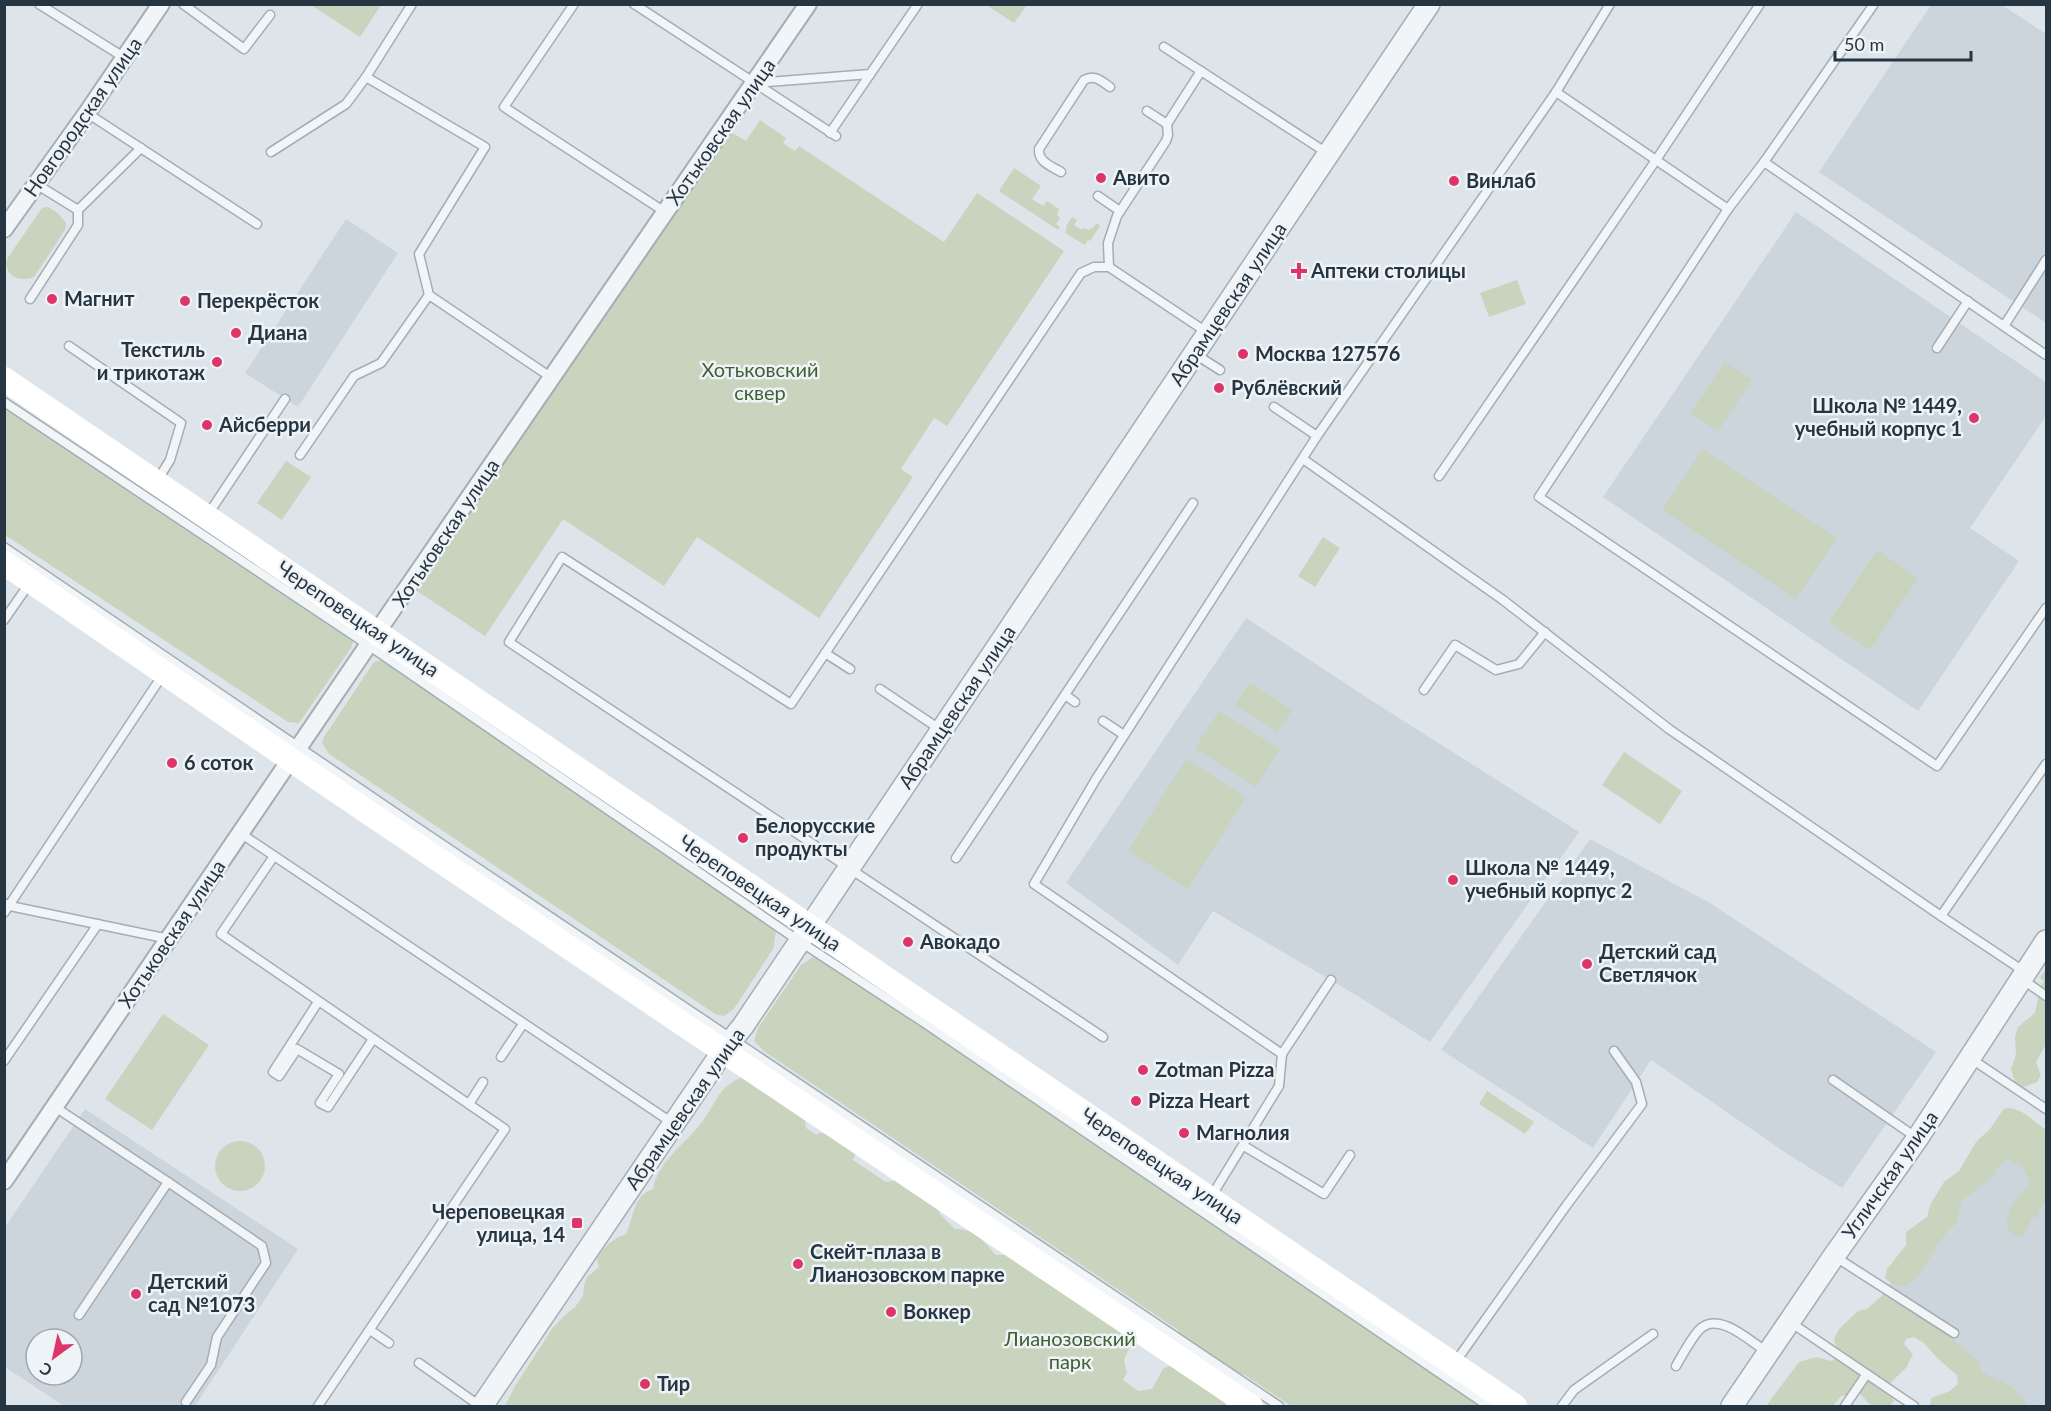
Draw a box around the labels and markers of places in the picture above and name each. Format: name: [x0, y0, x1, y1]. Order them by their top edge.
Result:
place label: Авито: [1112, 165, 1170, 189]
place label: Винлаб: [1466, 168, 1536, 192]
marker: Авито: [1094, 171, 1108, 185]
marker: Винлаб: [1447, 174, 1461, 188]
place label: Аптеки столицы: [1310, 258, 1466, 282]
marker: Аптеки столицы: [1292, 264, 1306, 278]
place label: Магнит: [64, 286, 135, 310]
place label: Перекрёсток: [197, 288, 319, 312]
marker: Магнит: [45, 292, 59, 306]
marker: Перекрёсток: [178, 294, 192, 308]
place label: Диана: [248, 320, 307, 344]
marker: Диана: [229, 326, 243, 340]
place label: Текстиль и трикотаж: [97, 337, 206, 384]
place label: Москва 127576: [1255, 341, 1400, 365]
marker: Москва 127576: [1236, 347, 1250, 361]
marker: Текстиль и трикотаж: [210, 355, 224, 369]
place label: Рублёвский: [1231, 375, 1342, 399]
marker: Рублёвский: [1212, 381, 1226, 395]
place label: Школа № 1449, учебный корпус 1: [1795, 393, 1962, 440]
marker: Школа № 1449, учебный корпус 1: [1967, 411, 1981, 425]
place label: Айсберри: [218, 412, 311, 436]
marker: Айсберри: [200, 418, 214, 432]
place label: 6 соток: [184, 750, 254, 774]
marker: 6 соток: [165, 756, 179, 770]
place label: Белорусские продукты: [755, 813, 876, 860]
marker: Белорусские продукты: [736, 831, 750, 845]
place label: Школа № 1449, учебный корпус 2: [1465, 855, 1632, 902]
marker: Школа № 1449, учебный корпус 2: [1446, 873, 1460, 887]
place label: Авокадо: [919, 929, 1000, 953]
marker: Авокадо: [901, 935, 915, 949]
place label: Детский сад Светлячок: [1599, 939, 1717, 986]
marker: Детский сад Светлячок: [1580, 957, 1594, 971]
place label: Zotman Pizza: [1155, 1057, 1274, 1081]
marker: Zotman Pizza: [1136, 1063, 1150, 1077]
place label: Pizza Heart: [1148, 1088, 1250, 1112]
marker: Pizza Heart: [1129, 1094, 1143, 1108]
place label: Магнолия: [1196, 1120, 1290, 1144]
marker: Магнолия: [1177, 1126, 1191, 1140]
place label: Череповецкая улица, 14: [432, 1199, 565, 1246]
marker: Череповецкая улица, 14: [570, 1216, 584, 1230]
place label: Скейт-плаза в Лианозовском парке: [809, 1239, 1005, 1286]
marker: Скейт-плаза в Лианозовском парке: [791, 1257, 805, 1271]
place label: Детский сад №1073: [148, 1269, 255, 1316]
marker: Детский сад №1073: [129, 1287, 143, 1301]
place label: Воккер: [903, 1299, 971, 1323]
marker: Воккер: [884, 1305, 898, 1319]
place label: Тир: [657, 1371, 690, 1395]
marker: Тир: [638, 1377, 652, 1391]

